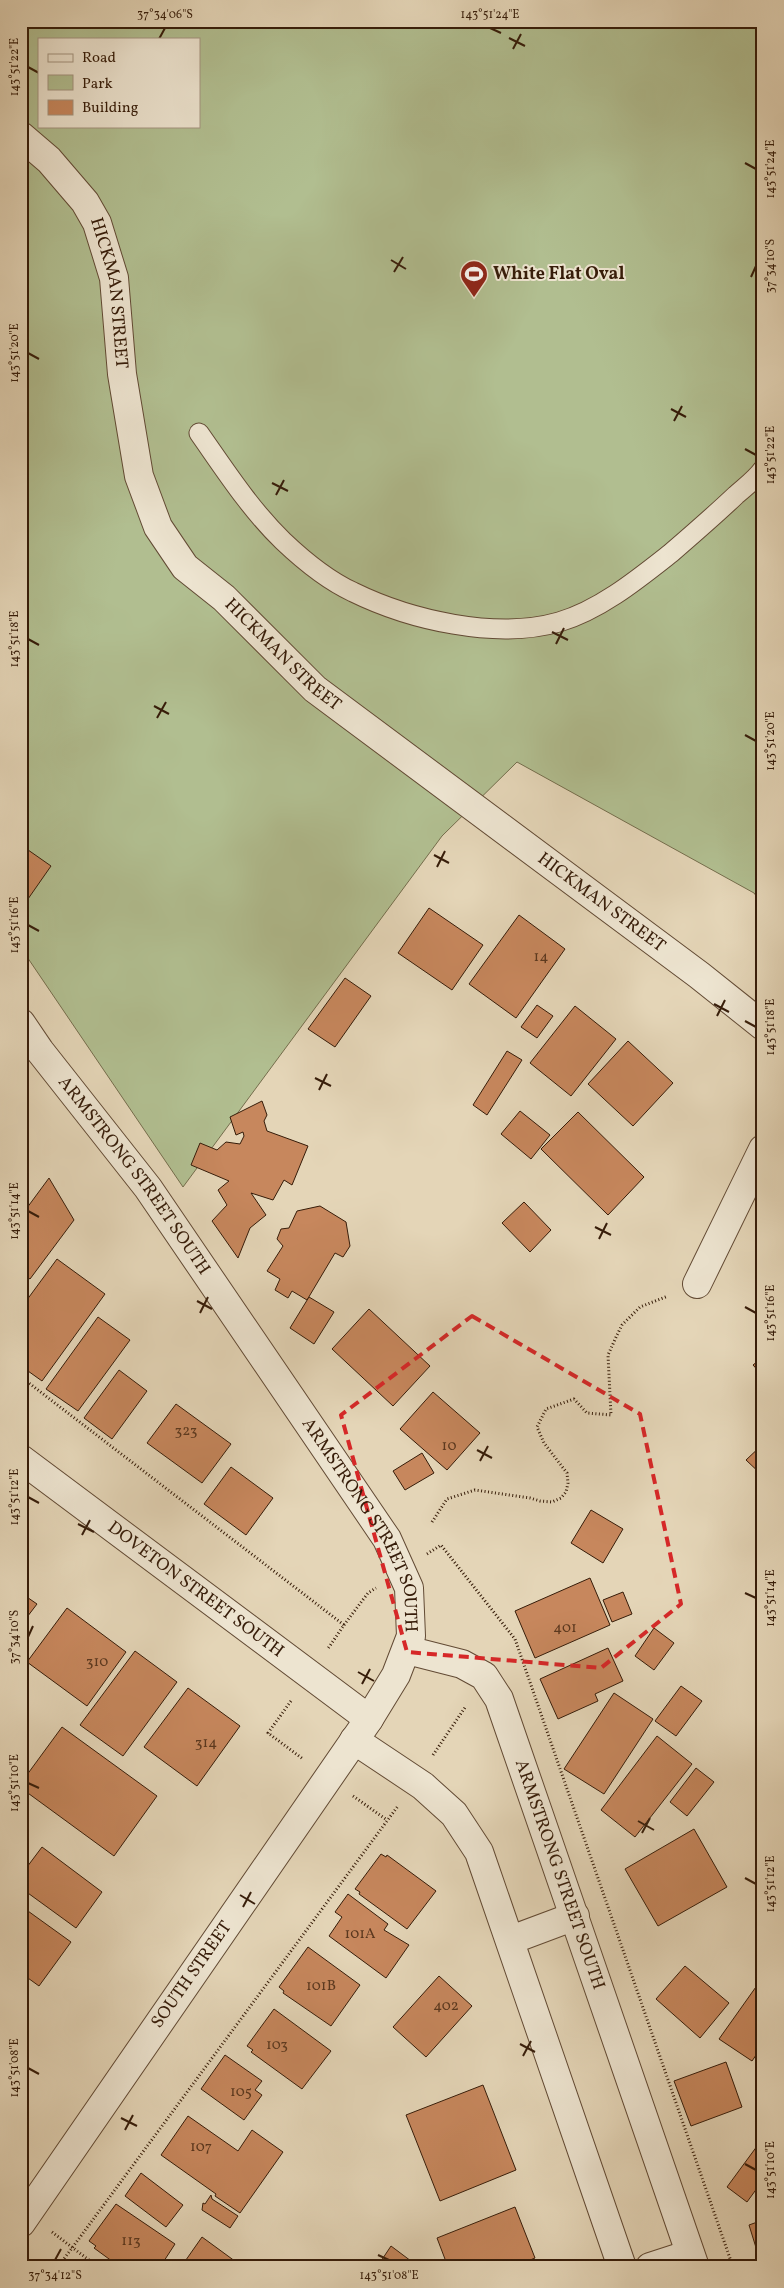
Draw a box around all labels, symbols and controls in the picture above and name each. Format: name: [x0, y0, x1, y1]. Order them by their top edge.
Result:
text: 37°34'06"S: [137, 7, 193, 23]
text: 143°51'24"E: [461, 7, 519, 23]
text: 143°51'22"E: [7, 38, 23, 96]
legend: [38, 38, 200, 128]
text: Road: [82, 48, 116, 69]
text: Park: [82, 74, 113, 95]
text: Building: [82, 98, 139, 119]
text: 143°51'24"E: [763, 140, 779, 198]
street label: HICKMAN STREET: [84, 214, 134, 370]
text: 37°34'10"S: [763, 239, 779, 293]
sports icon: White Flat Oval: [459, 259, 489, 298]
place label: White Flat Oval: [493, 262, 625, 287]
text: 143°51'20"E: [7, 323, 23, 383]
text: 143°51'22"E: [763, 426, 779, 484]
street label: HICKMAN STREET: [219, 593, 347, 717]
text: 143°51'18"E: [7, 611, 23, 667]
text: 143°51'20"E: [763, 711, 779, 771]
street label: HICKMAN STREET: [532, 846, 671, 959]
text: 143°51'16"E: [7, 897, 23, 953]
house number: 14: [534, 947, 548, 968]
text: 143°51'18"E: [763, 999, 779, 1055]
street label: ARMSTRONG STREET SOUTH: [52, 1071, 216, 1280]
text: 143°51'14"E: [7, 1182, 23, 1240]
text: 143°51'16"E: [763, 1285, 779, 1341]
street label: ARMSTRONG STREET SOUTH: [296, 1413, 423, 1633]
house number: 323: [175, 1421, 198, 1442]
house number: 10: [442, 1436, 456, 1457]
text: 143°51'12"E: [7, 1469, 23, 1525]
street label: DOVETON STREET SOUTH: [102, 1515, 289, 1664]
text: 143°51'14"E: [763, 1569, 779, 1627]
text: 37°34'10"S: [7, 1610, 23, 1664]
house number: 401: [553, 1618, 577, 1639]
house number: 310: [86, 1652, 108, 1673]
house number: 314: [195, 1733, 217, 1754]
text: 143°51'10"E: [7, 1754, 23, 1812]
street label: ARMSTRONG STREET SOUTH: [508, 1756, 611, 1993]
text: 143°51'12"E: [763, 1856, 779, 1912]
street label: SOUTH STREET: [146, 1916, 239, 2034]
house number: 101A: [344, 1924, 376, 1945]
house number: 101B: [306, 1976, 336, 1997]
house number: 402: [433, 1996, 459, 2017]
house number: 103: [266, 2035, 288, 2056]
text: 143°51'08"E: [7, 2038, 23, 2098]
house number: 105: [230, 2082, 252, 2103]
house number: 107: [190, 2137, 212, 2158]
text: 143°51'10"E: [763, 2141, 779, 2199]
house number: 113: [121, 2231, 141, 2252]
text: 37°34'12"S: [28, 2268, 82, 2284]
text: 143°51'08"E: [359, 2268, 419, 2284]

